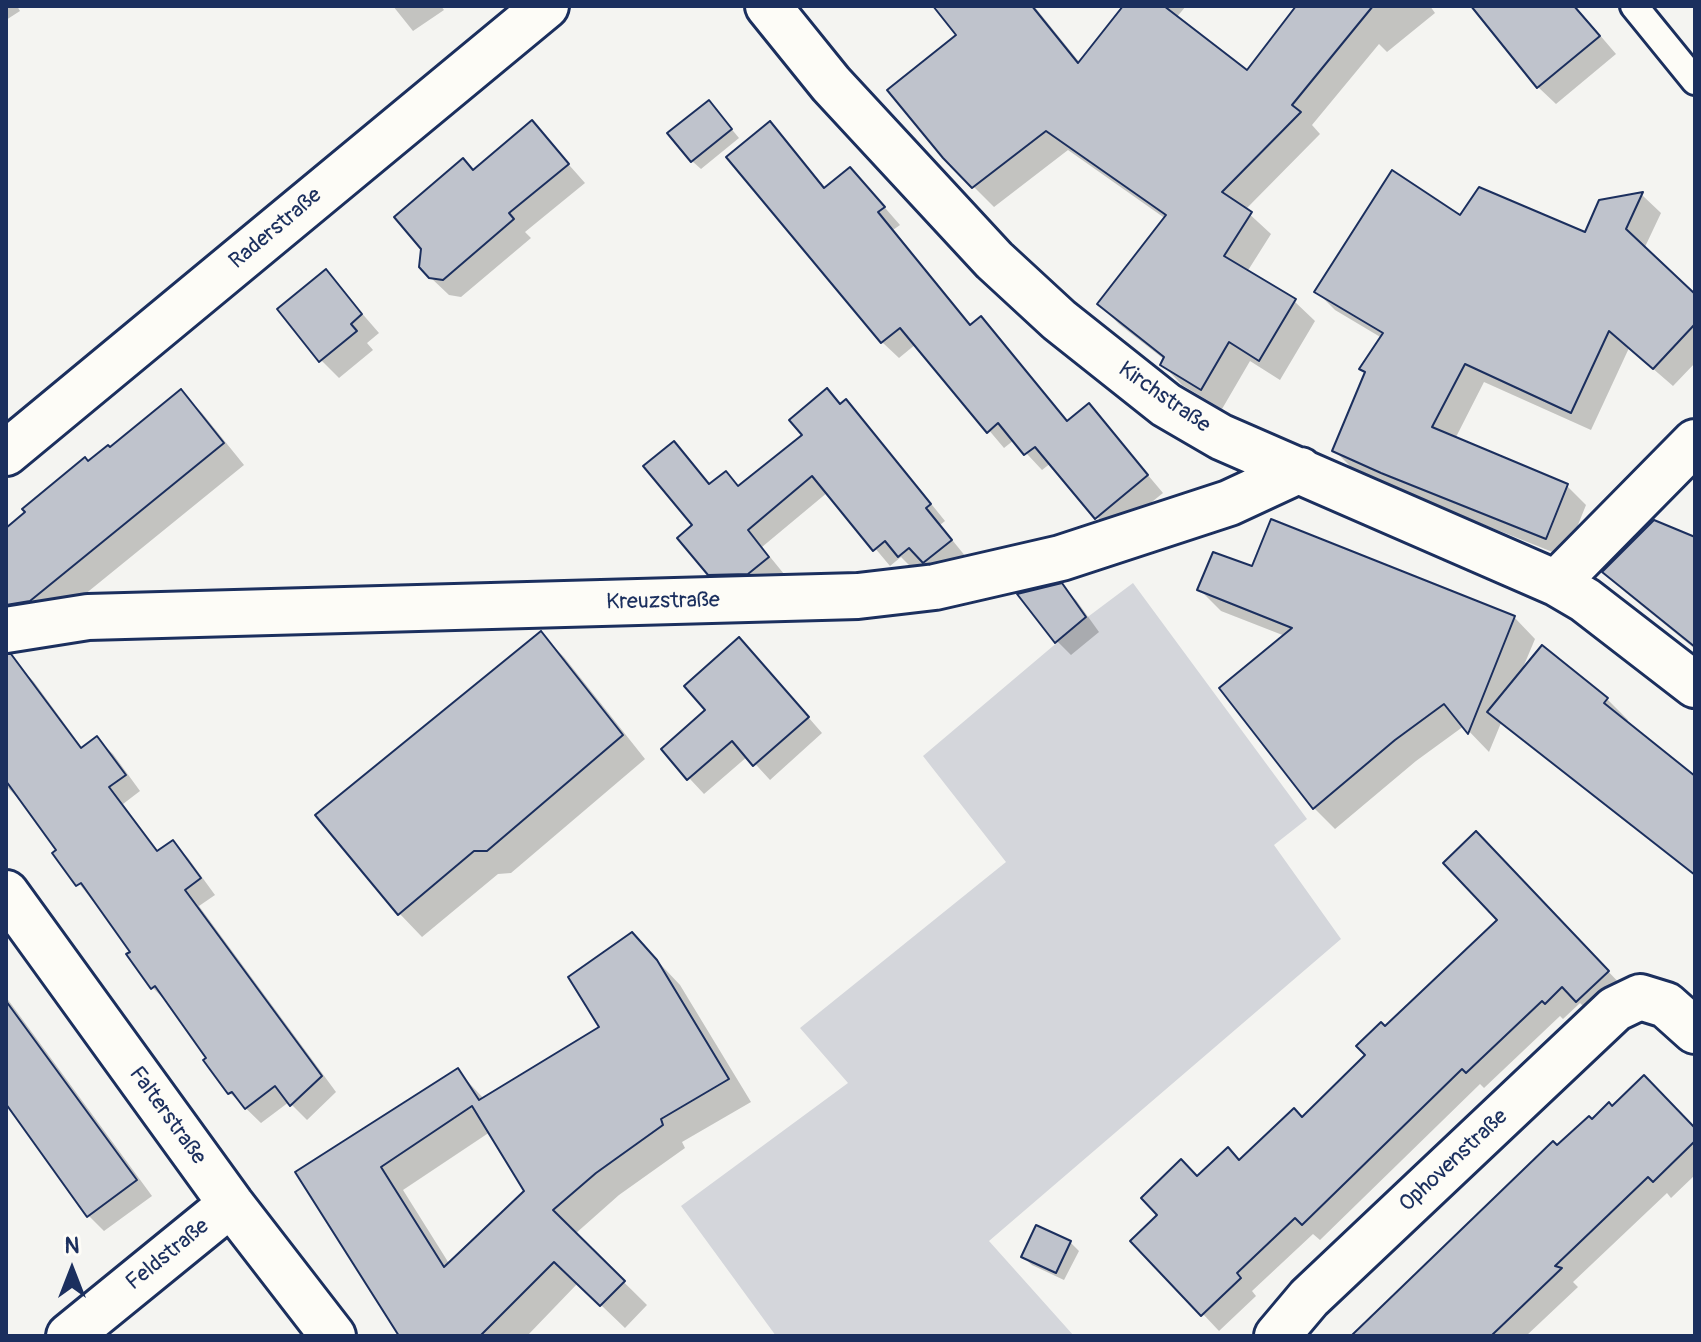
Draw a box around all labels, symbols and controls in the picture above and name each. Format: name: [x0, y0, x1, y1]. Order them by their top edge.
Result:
street label: Raderstraße: [225, 183, 327, 275]
street label: Kirchstraße: [1113, 357, 1215, 439]
street label: Kreuzstraße: [606, 588, 720, 616]
street label: Falterstraße: [123, 1062, 211, 1170]
street label: Ophovenstraße: [1394, 1104, 1514, 1218]
street label: Feldstraße: [121, 1214, 215, 1296]
north arrow: [32, 1230, 112, 1310]
text: N: [65, 1232, 79, 1260]

